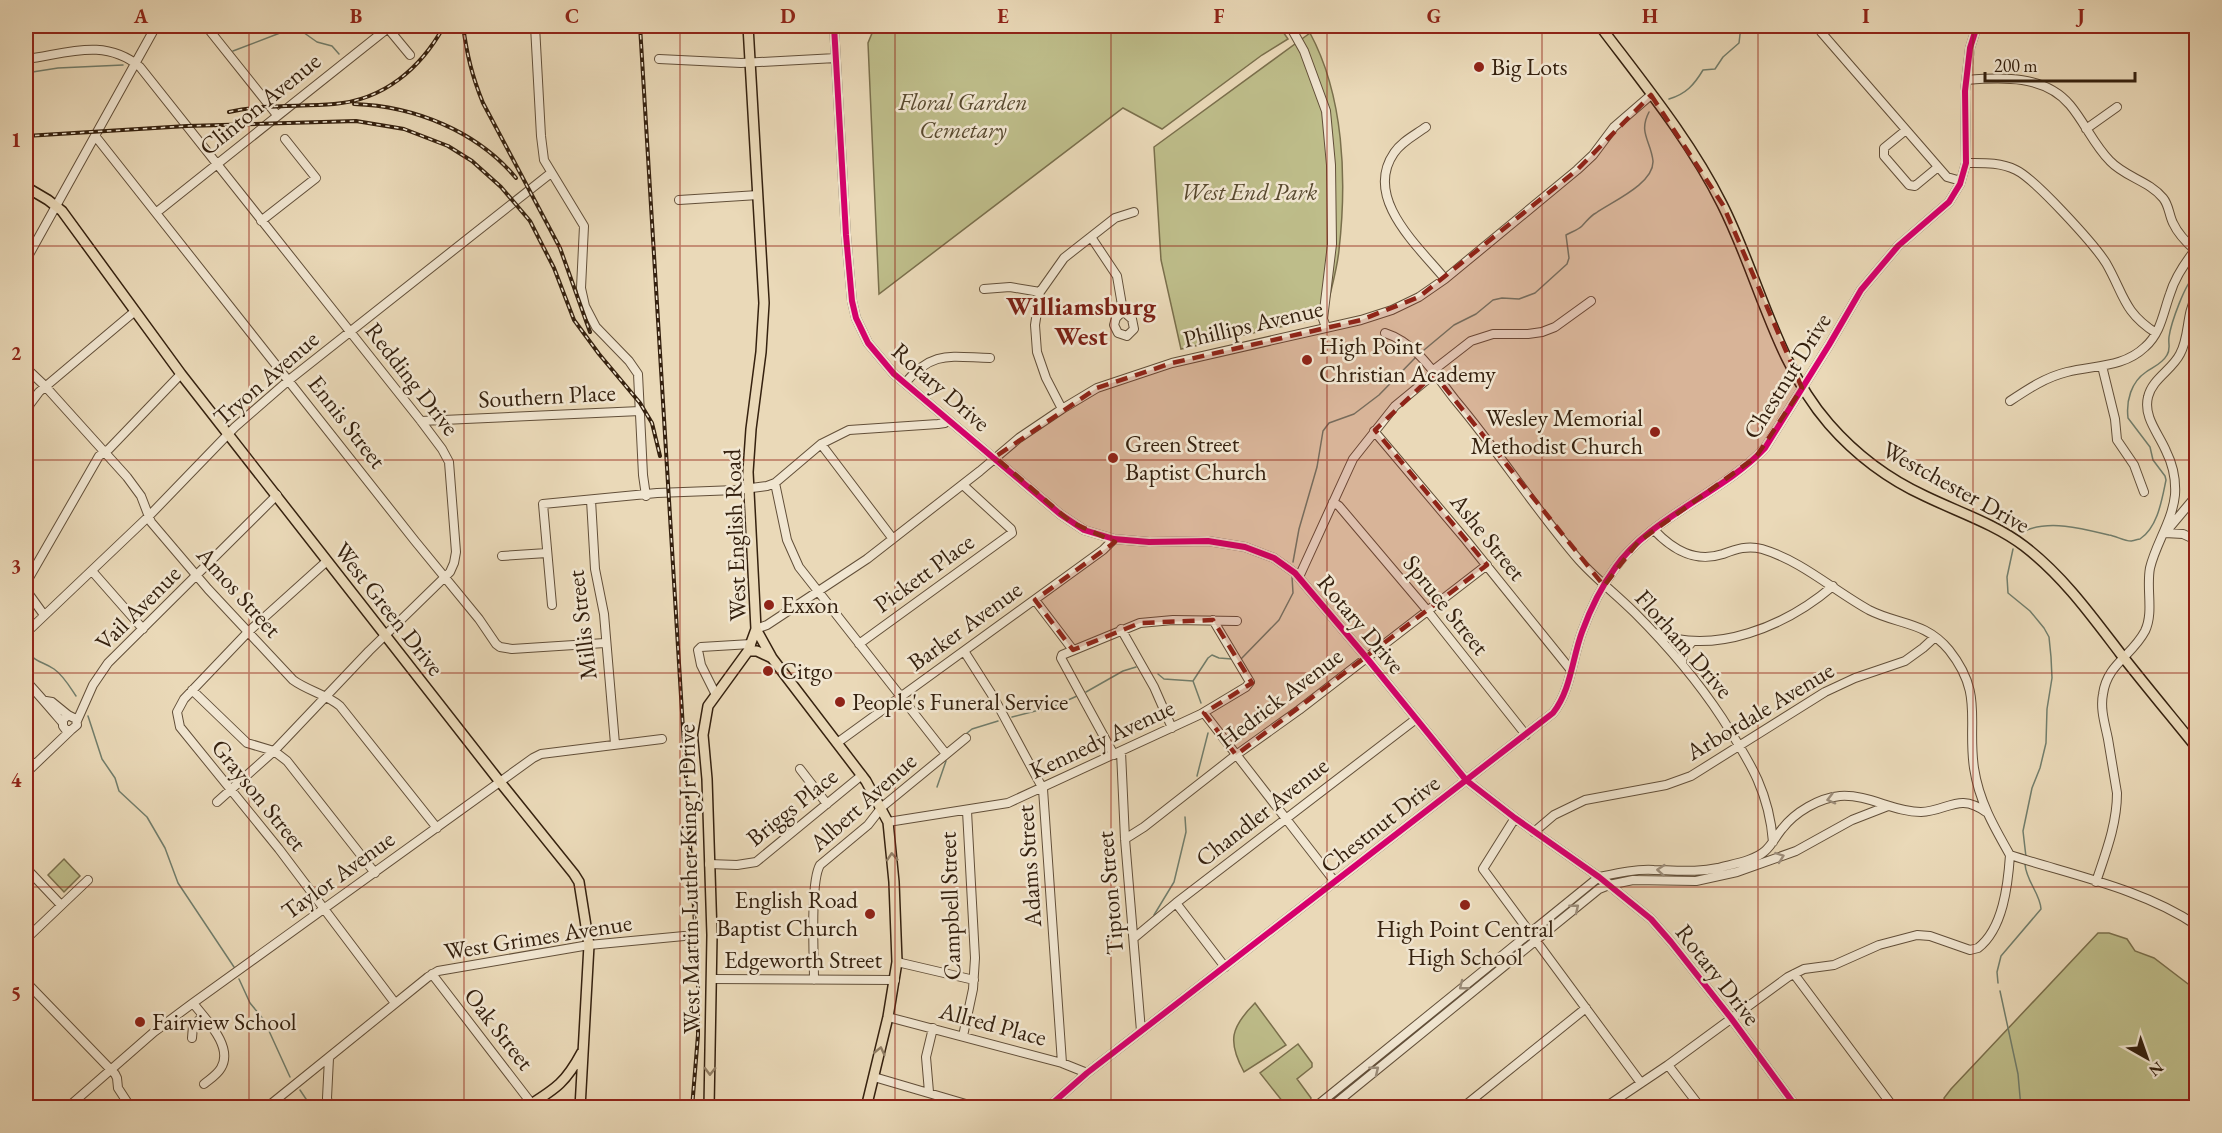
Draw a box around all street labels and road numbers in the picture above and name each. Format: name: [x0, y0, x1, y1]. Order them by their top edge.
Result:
street label: Clinton Avenue: [193, 45, 327, 162]
street label: Phillips Avenue: [1180, 292, 1326, 355]
street label: Chestnut Drive: [1736, 307, 1838, 445]
street label: Redding Drive: [358, 316, 466, 442]
street label: Tryon Avenue: [207, 323, 325, 432]
street label: Rotary Drive: [886, 335, 997, 438]
street label: Ennis Street: [301, 369, 394, 475]
street label: Southern Place: [477, 376, 617, 415]
street label: Westchester Drive: [1877, 433, 2036, 540]
street label: West English Road: [716, 447, 753, 622]
street label: Ashe Street: [1443, 486, 1533, 587]
street label: Pickett Place: [867, 526, 980, 619]
street label: West Green Drive: [327, 535, 451, 682]
street label: Amos Street: [190, 539, 289, 644]
street label: Spruce Street: [1396, 548, 1497, 662]
street label: Vail Avenue: [88, 558, 187, 657]
street label: Rotary Drive: [1311, 567, 1412, 680]
street label: Millis Street: [559, 568, 604, 682]
street label: Barker Avenue: [901, 574, 1028, 678]
street label: Florham Drive: [1629, 583, 1740, 705]
street label: Hedrick Avenue: [1211, 640, 1349, 755]
street label: Arbordale Avenue: [1679, 654, 1839, 767]
street label: Kennedy Avenue: [1024, 691, 1179, 786]
street label: West Martin Luther King Jr Drive: [670, 724, 707, 1034]
street label: Grayson Street: [205, 732, 314, 857]
street label: Albert Avenue: [802, 746, 923, 858]
street label: Chandler Avenue: [1189, 750, 1335, 873]
street label: Briggs Place: [740, 760, 844, 853]
street label: Chestnut Drive: [1314, 767, 1446, 880]
street label: Adams Street: [1009, 804, 1048, 929]
street label: Taylor Avenue: [275, 823, 401, 926]
street label: Tipton Street: [1089, 829, 1130, 956]
street label: Campbell Street: [931, 831, 968, 981]
street label: West Grimes Avenue: [442, 906, 634, 967]
street label: Rotary Drive: [1669, 918, 1768, 1032]
street label: Edgeworth Street: [724, 944, 882, 975]
street label: Oak Street: [457, 981, 542, 1077]
street label: Allred Place: [935, 994, 1050, 1053]

